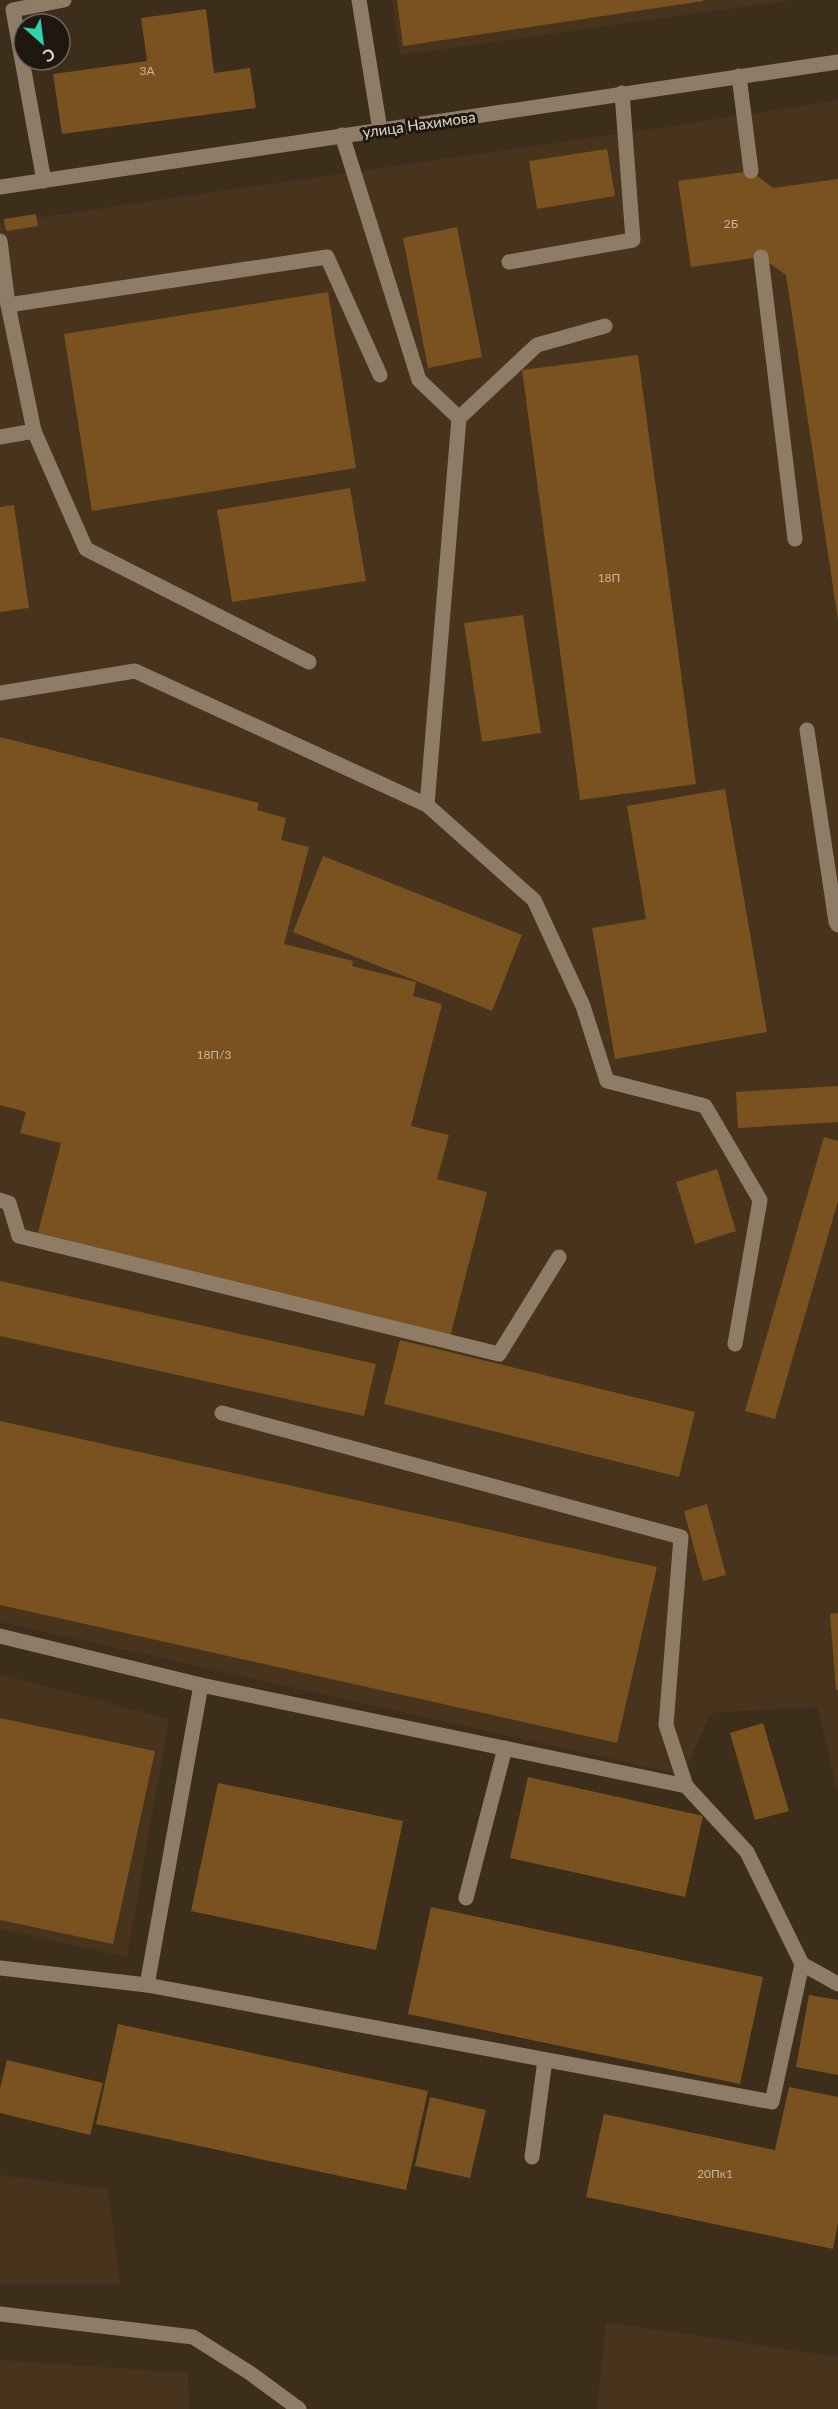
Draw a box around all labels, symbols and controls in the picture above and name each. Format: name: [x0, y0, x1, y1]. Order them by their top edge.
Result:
north arrow: [12, 12, 72, 72]
text: С: [40, 45, 58, 67]
house number: 3А: [139, 63, 155, 78]
street label: улица Нахимова: [361, 107, 477, 141]
house number: 2Б: [724, 216, 738, 231]
house number: 18П: [598, 570, 620, 585]
house number: 18П/3: [196, 1047, 232, 1062]
house number: 20Пк1: [697, 2166, 733, 2181]

